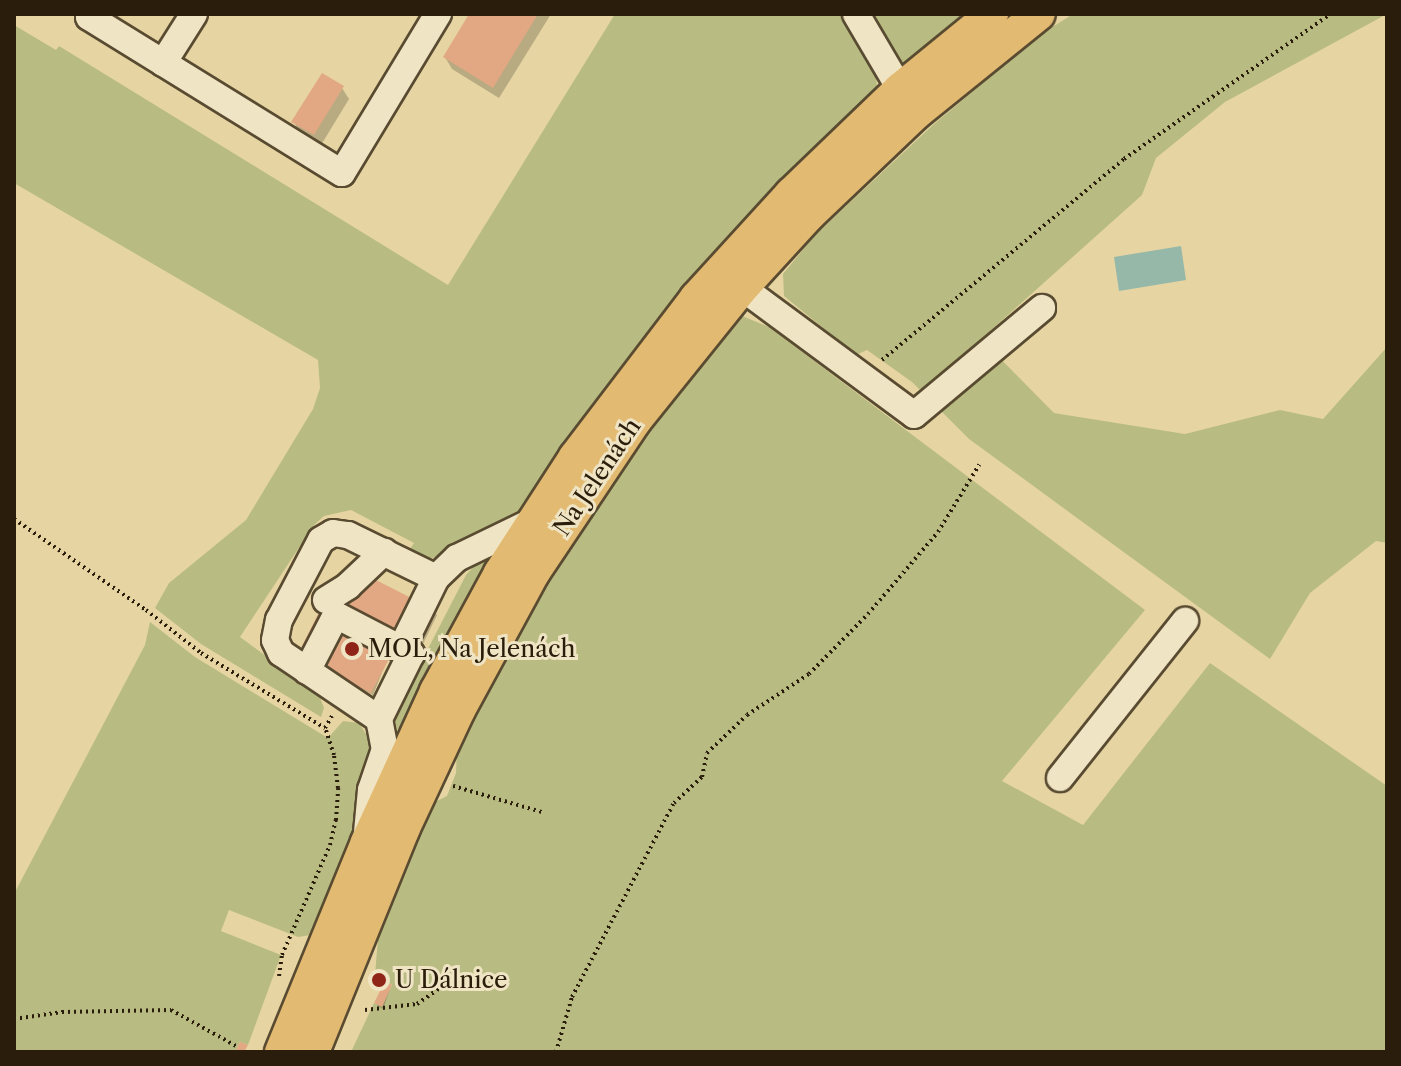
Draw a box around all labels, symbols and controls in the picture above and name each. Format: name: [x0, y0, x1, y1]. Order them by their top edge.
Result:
street label: Na Jelenách: [547, 413, 647, 541]
place label: MOL, Na Jelenách: [368, 635, 576, 663]
marker: MOL, Na Jelenách: [343, 640, 361, 658]
place label: U Dálnice: [395, 966, 508, 994]
marker: U Dálnice: [370, 971, 388, 989]

